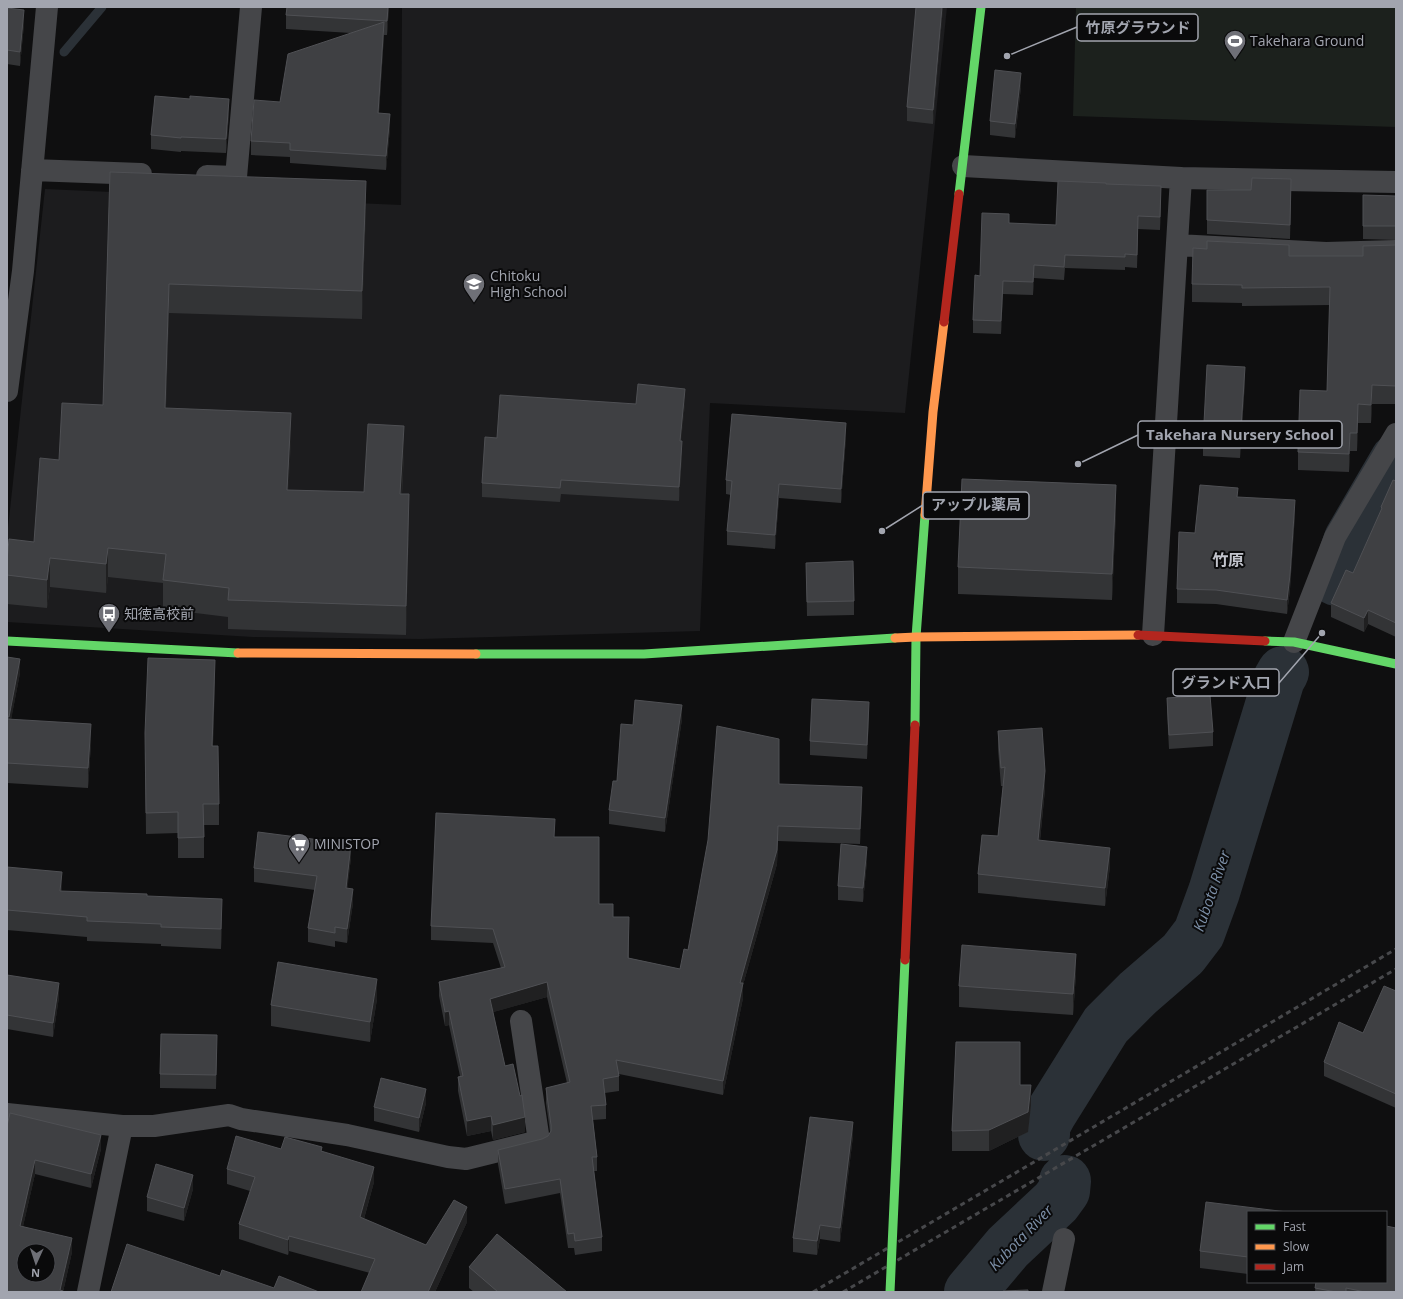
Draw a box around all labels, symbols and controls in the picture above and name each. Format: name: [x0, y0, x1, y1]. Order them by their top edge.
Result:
callout: 竹原グラウンド: [1077, 14, 1198, 41]
text: 竹原グラウンド: [1085, 17, 1191, 37]
sports icon: Takehara Ground: [1222, 28, 1248, 61]
place label: Takehara Ground: [1250, 31, 1364, 50]
place label: Chitoku High School: [490, 266, 567, 301]
school or university icon: Chitoku High School: [461, 271, 487, 304]
callout: Takehara Nursery School: [1138, 421, 1342, 448]
text: Takehara Nursery School: [1146, 424, 1334, 444]
callout: アップル薬局: [923, 492, 1029, 519]
text: アップル薬局: [931, 494, 1021, 514]
district label: 竹原: [1212, 549, 1244, 571]
bus stop icon: 知徳高校前: [96, 601, 122, 634]
place label: 知徳高校前: [124, 604, 194, 623]
callout: グランド入口: [1173, 669, 1279, 696]
text: グランド入口: [1181, 672, 1271, 692]
supermarket icon: MINISTOP: [286, 831, 312, 864]
place label: MINISTOP: [314, 834, 380, 853]
water label: Kubota River: [1188, 847, 1235, 934]
water label: Kubota River: [984, 1199, 1057, 1275]
legend: [1247, 1211, 1387, 1283]
text: Fast: [1283, 1218, 1306, 1235]
text: Slow: [1283, 1238, 1310, 1255]
north arrow: [16, 1243, 56, 1283]
text: Jam: [1282, 1258, 1304, 1275]
text: N: [31, 1266, 40, 1281]

